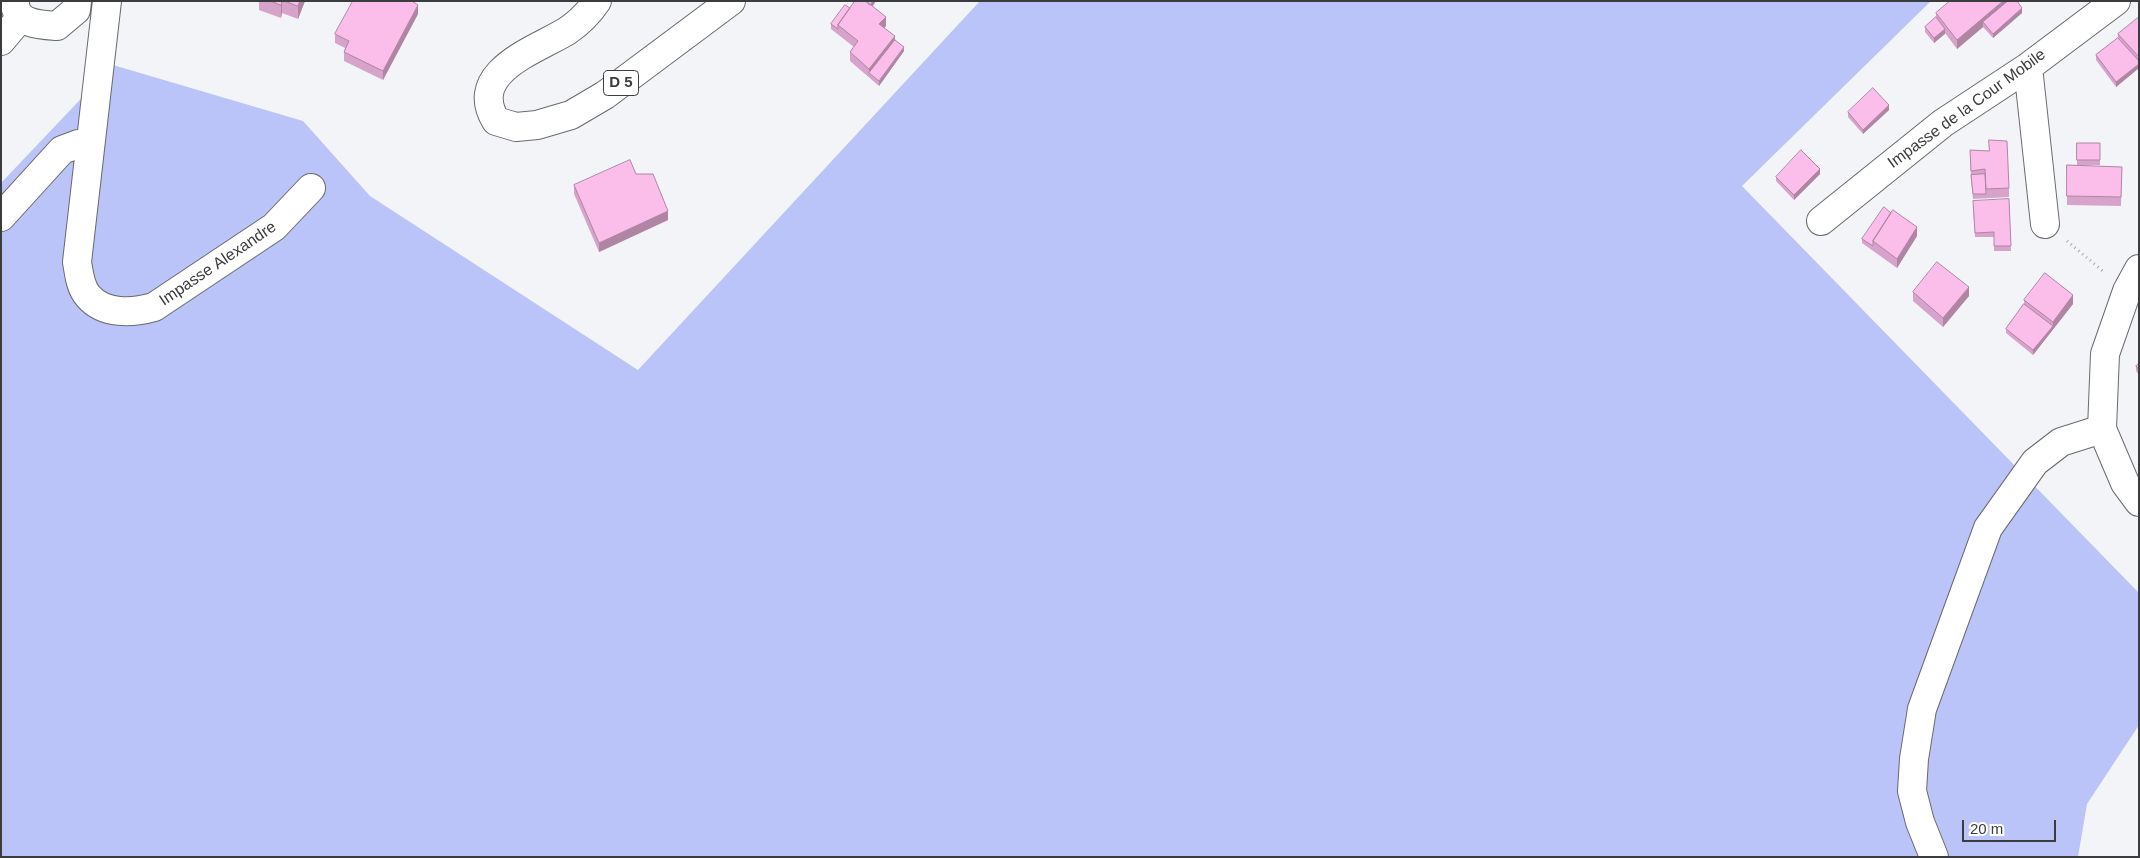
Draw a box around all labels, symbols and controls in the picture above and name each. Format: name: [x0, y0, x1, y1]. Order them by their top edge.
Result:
street label: Impasse de la Cour Mobile: [1884, 45, 2050, 173]
road number: D 5: [604, 70, 638, 96]
street label: Impasse Alexandre: [156, 218, 280, 310]
scale bar: [1965, 810, 2059, 842]
text: 20 m: [1970, 820, 2003, 837]

